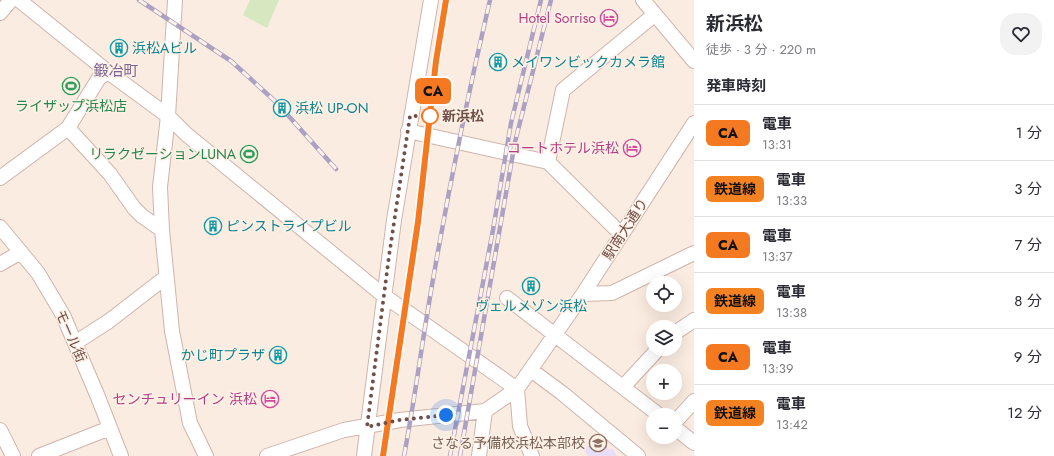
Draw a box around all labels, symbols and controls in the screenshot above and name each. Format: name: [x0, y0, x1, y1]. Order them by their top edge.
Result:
place label: Hotel Sorriso: [519, 8, 596, 28]
hotel icon: Hotel Sorriso: [599, 8, 619, 28]
text: 新浜松: [706, 10, 763, 37]
button: heart: [1000, 13, 1042, 55]
building icon: 浜松Aビル: [109, 38, 129, 58]
place label: 浜松Aビル: [132, 38, 197, 58]
text: 徒歩 · 3 分 · 220 m: [706, 40, 816, 59]
building icon: メイワンビックカメラ館: [488, 52, 508, 72]
place label: メイワンビックカメラ館: [511, 52, 665, 72]
district label: 鍛冶町: [93, 60, 139, 82]
text: 発車時刻: [706, 75, 766, 97]
sports icon: ライザップ浜松店: [61, 76, 81, 96]
line badge: CA: [415, 78, 451, 104]
text: CA: [423, 81, 443, 101]
place label: ライザップ浜松店: [15, 96, 127, 116]
building icon: 浜松 UP-ON: [272, 98, 292, 118]
place label: 浜松 UP-ON: [295, 98, 369, 118]
place label: 新浜松: [442, 106, 484, 126]
marker: 新浜松: [421, 107, 439, 125]
text: 電車: [762, 113, 792, 135]
text: 1 分: [1016, 122, 1042, 144]
text: CA: [718, 123, 738, 143]
text: 13:31: [762, 135, 792, 154]
place label: コートホテル浜松: [507, 138, 619, 158]
hotel icon: コートホテル浜松: [622, 138, 642, 158]
place label: リラクゼーションLUNA: [89, 144, 237, 164]
sports icon: リラクゼーションLUNA: [239, 144, 259, 164]
text: 電車: [776, 169, 806, 191]
text: 3 分: [1014, 178, 1042, 200]
text: 鉄道線: [714, 179, 756, 199]
text: 13:33: [776, 191, 807, 210]
street label: 駅南大通り: [598, 194, 652, 264]
building icon: ピンストライプビル: [203, 216, 223, 236]
place label: ピンストライプビル: [226, 216, 352, 236]
text: 電車: [762, 225, 792, 247]
text: 7 分: [1015, 234, 1042, 256]
text: CA: [718, 235, 738, 255]
text: 13:37: [762, 247, 793, 266]
building icon: ヴェルメゾン浜松: [521, 276, 541, 296]
map controls: [646, 276, 682, 444]
button: locate: [646, 276, 682, 312]
text: 電車: [776, 281, 806, 303]
text: 8 分: [1014, 290, 1042, 312]
text: 鉄道線: [714, 291, 756, 311]
place label: ヴェルメゾン浜松: [475, 296, 587, 316]
text: 13:38: [776, 303, 807, 322]
street label: モール街: [50, 306, 92, 366]
button: layers: [646, 320, 682, 356]
text: 電車: [762, 337, 792, 359]
place label: かじ町プラザ: [181, 345, 265, 365]
building icon: かじ町プラザ: [268, 345, 288, 365]
text: 9 分: [1014, 346, 1042, 368]
text: CA: [718, 347, 738, 367]
text: 13:39: [762, 359, 793, 378]
button: +: [646, 364, 682, 400]
place label: センチュリーイン 浜松: [113, 389, 257, 409]
hotel icon: センチュリーイン 浜松: [260, 389, 280, 409]
text: 電車: [776, 393, 806, 415]
text: 12 分: [1007, 402, 1042, 424]
text: 鉄道線: [714, 403, 756, 423]
your location: [436, 405, 456, 425]
button: −: [646, 408, 682, 444]
text: 13:42: [776, 415, 808, 434]
place label: さなる予備校浜松本部校: [431, 433, 585, 453]
school or university icon: さなる予備校浜松本部校: [588, 433, 608, 453]

